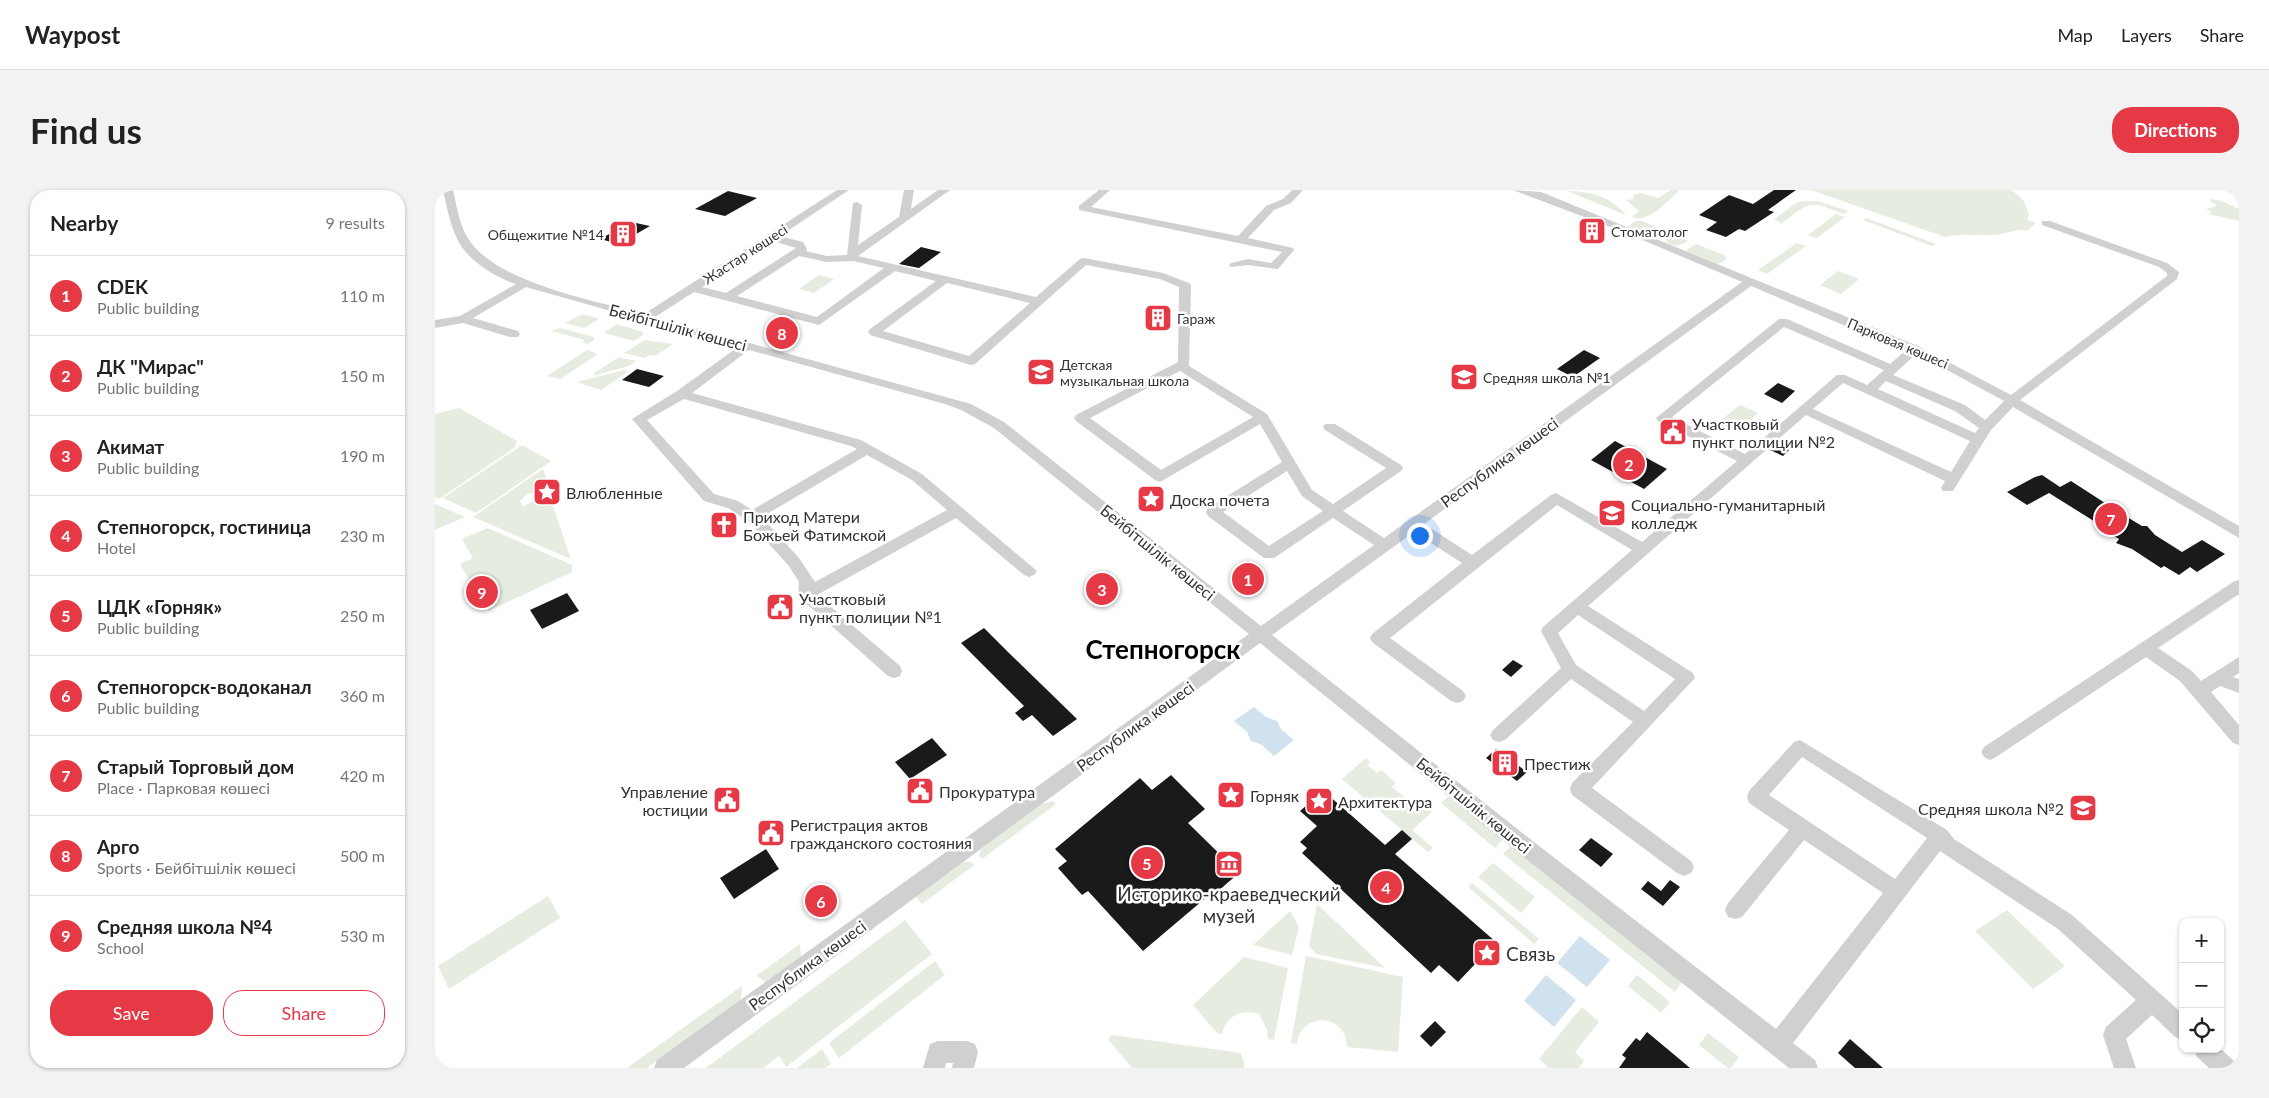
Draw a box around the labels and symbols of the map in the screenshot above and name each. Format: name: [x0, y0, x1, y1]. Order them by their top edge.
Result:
building icon: Стоматолог: [1577, 216, 1607, 246]
building icon: Общежитие №14: [608, 219, 638, 249]
street label: Жастар көшесі: [700, 220, 790, 288]
place label: Стоматолог: [1611, 223, 1688, 240]
place label: Общежитие №14: [488, 226, 604, 243]
street label: Бейбітшілік көшесі: [607, 300, 749, 354]
building icon: Гараж: [1143, 303, 1173, 333]
place label: Гараж: [1177, 310, 1215, 327]
pin: 8: [766, 314, 798, 352]
street label: Парковая көшесі: [1845, 314, 1951, 372]
place label: Детская музыкальная школа: [1060, 356, 1189, 389]
school or university icon: Детская музыкальная школа: [1026, 357, 1056, 387]
school or university icon: Средняя школа №1: [1449, 362, 1479, 392]
place label: Средняя школа №1: [1483, 369, 1611, 386]
street label: Республика көшесі: [1437, 413, 1561, 511]
place label: Участковый пункт полиции №2: [1692, 414, 1835, 451]
public building icon: Участковый пункт полиции №2: [1658, 417, 1688, 447]
pin: 2: [1613, 445, 1645, 483]
place icon: Влюбленные: [532, 477, 562, 507]
place label: Влюбленные: [566, 483, 663, 502]
place icon: Доска почета: [1136, 484, 1166, 514]
place label: Доска почета: [1170, 490, 1270, 509]
place label: Социально-гуманитарный колледж: [1631, 495, 1825, 532]
school or university icon: Социально-гуманитарный колледж: [1597, 498, 1627, 528]
street label: Бейбітшілік көшесі: [1097, 500, 1219, 604]
pin: 7: [2095, 500, 2127, 538]
place label: Приход Матери Божьей Фатимской: [743, 507, 886, 544]
church icon: Приход Матери Божьей Фатимской: [709, 510, 739, 540]
your location: [1407, 523, 1433, 549]
pin: 1: [1232, 560, 1264, 598]
pin: 3: [1086, 570, 1118, 608]
pin: 9: [466, 573, 498, 611]
place label: Участковый пункт полиции №1: [799, 589, 942, 626]
public building icon: Участковый пункт полиции №1: [765, 592, 795, 622]
district label: Степногорск: [1086, 633, 1240, 665]
street label: Республика көшесі: [1073, 677, 1197, 775]
building icon: Престиж: [1490, 748, 1520, 778]
street label: Бейбітшілік көшесі: [1413, 753, 1535, 857]
place label: Престиж: [1524, 754, 1591, 773]
public building icon: Прокуратура: [905, 776, 935, 806]
place icon: Горняк: [1216, 780, 1246, 810]
place label: Управление юстиции: [621, 782, 708, 819]
place label: Прокуратура: [939, 782, 1035, 801]
public building icon: Управление юстиции: [712, 785, 742, 815]
place label: Горняк: [1250, 786, 1300, 805]
place icon: Архитектура: [1304, 786, 1334, 816]
place label: Архитектура: [1338, 792, 1432, 811]
school or university icon: Средняя школа №2: [2068, 793, 2098, 823]
place label: Средняя школа №2: [1918, 799, 2064, 818]
place label: Регистрация актов гражданского состояния: [790, 815, 972, 852]
public building icon: Регистрация актов гражданского состояния: [756, 818, 786, 848]
pin: 5: [1131, 844, 1163, 882]
museum icon: Историко-краеведческий музей: [1214, 849, 1244, 879]
pin: 4: [1370, 868, 1402, 906]
pin: 6: [805, 882, 837, 920]
place label: Историко-краеведческий музей: [1117, 882, 1341, 927]
street label: Республика көшесі: [745, 916, 869, 1014]
place icon: Связь: [1472, 938, 1502, 968]
place label: Связь: [1506, 942, 1555, 965]

